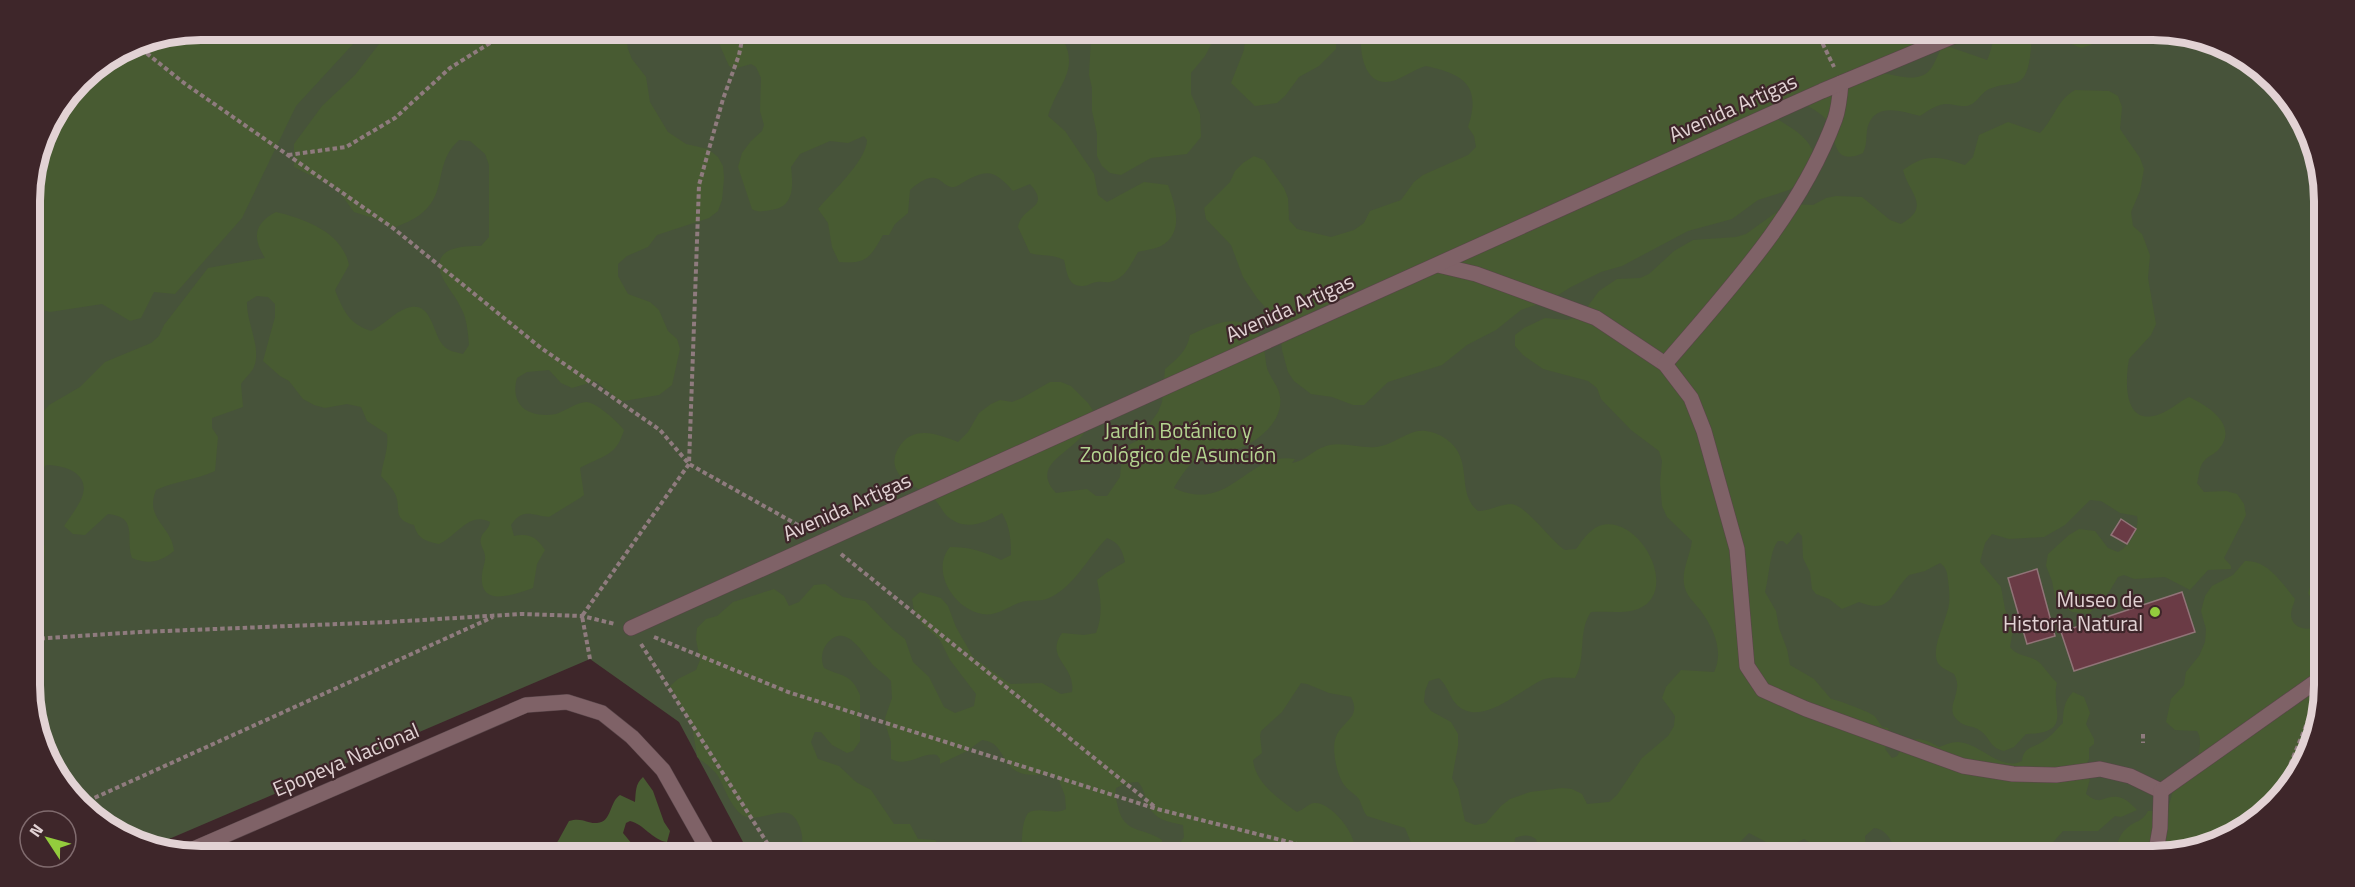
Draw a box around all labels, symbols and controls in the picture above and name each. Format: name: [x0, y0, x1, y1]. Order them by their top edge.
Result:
street label: Avenida Artigas: [1663, 64, 1802, 150]
street label: Avenida Artigas: [1220, 264, 1359, 350]
park label: Jardín Botánico y Zoológico de Asunción: [1080, 414, 1276, 470]
street label: Avenida Artigas: [777, 463, 916, 549]
place label: Museo de Historia Natural: [2003, 583, 2143, 639]
marker: Museo de Historia Natural: [2148, 605, 2162, 619]
street label: Epopeya Nacional: [267, 714, 424, 804]
north arrow: [18, 809, 78, 869]
text: N: [23, 819, 49, 842]

